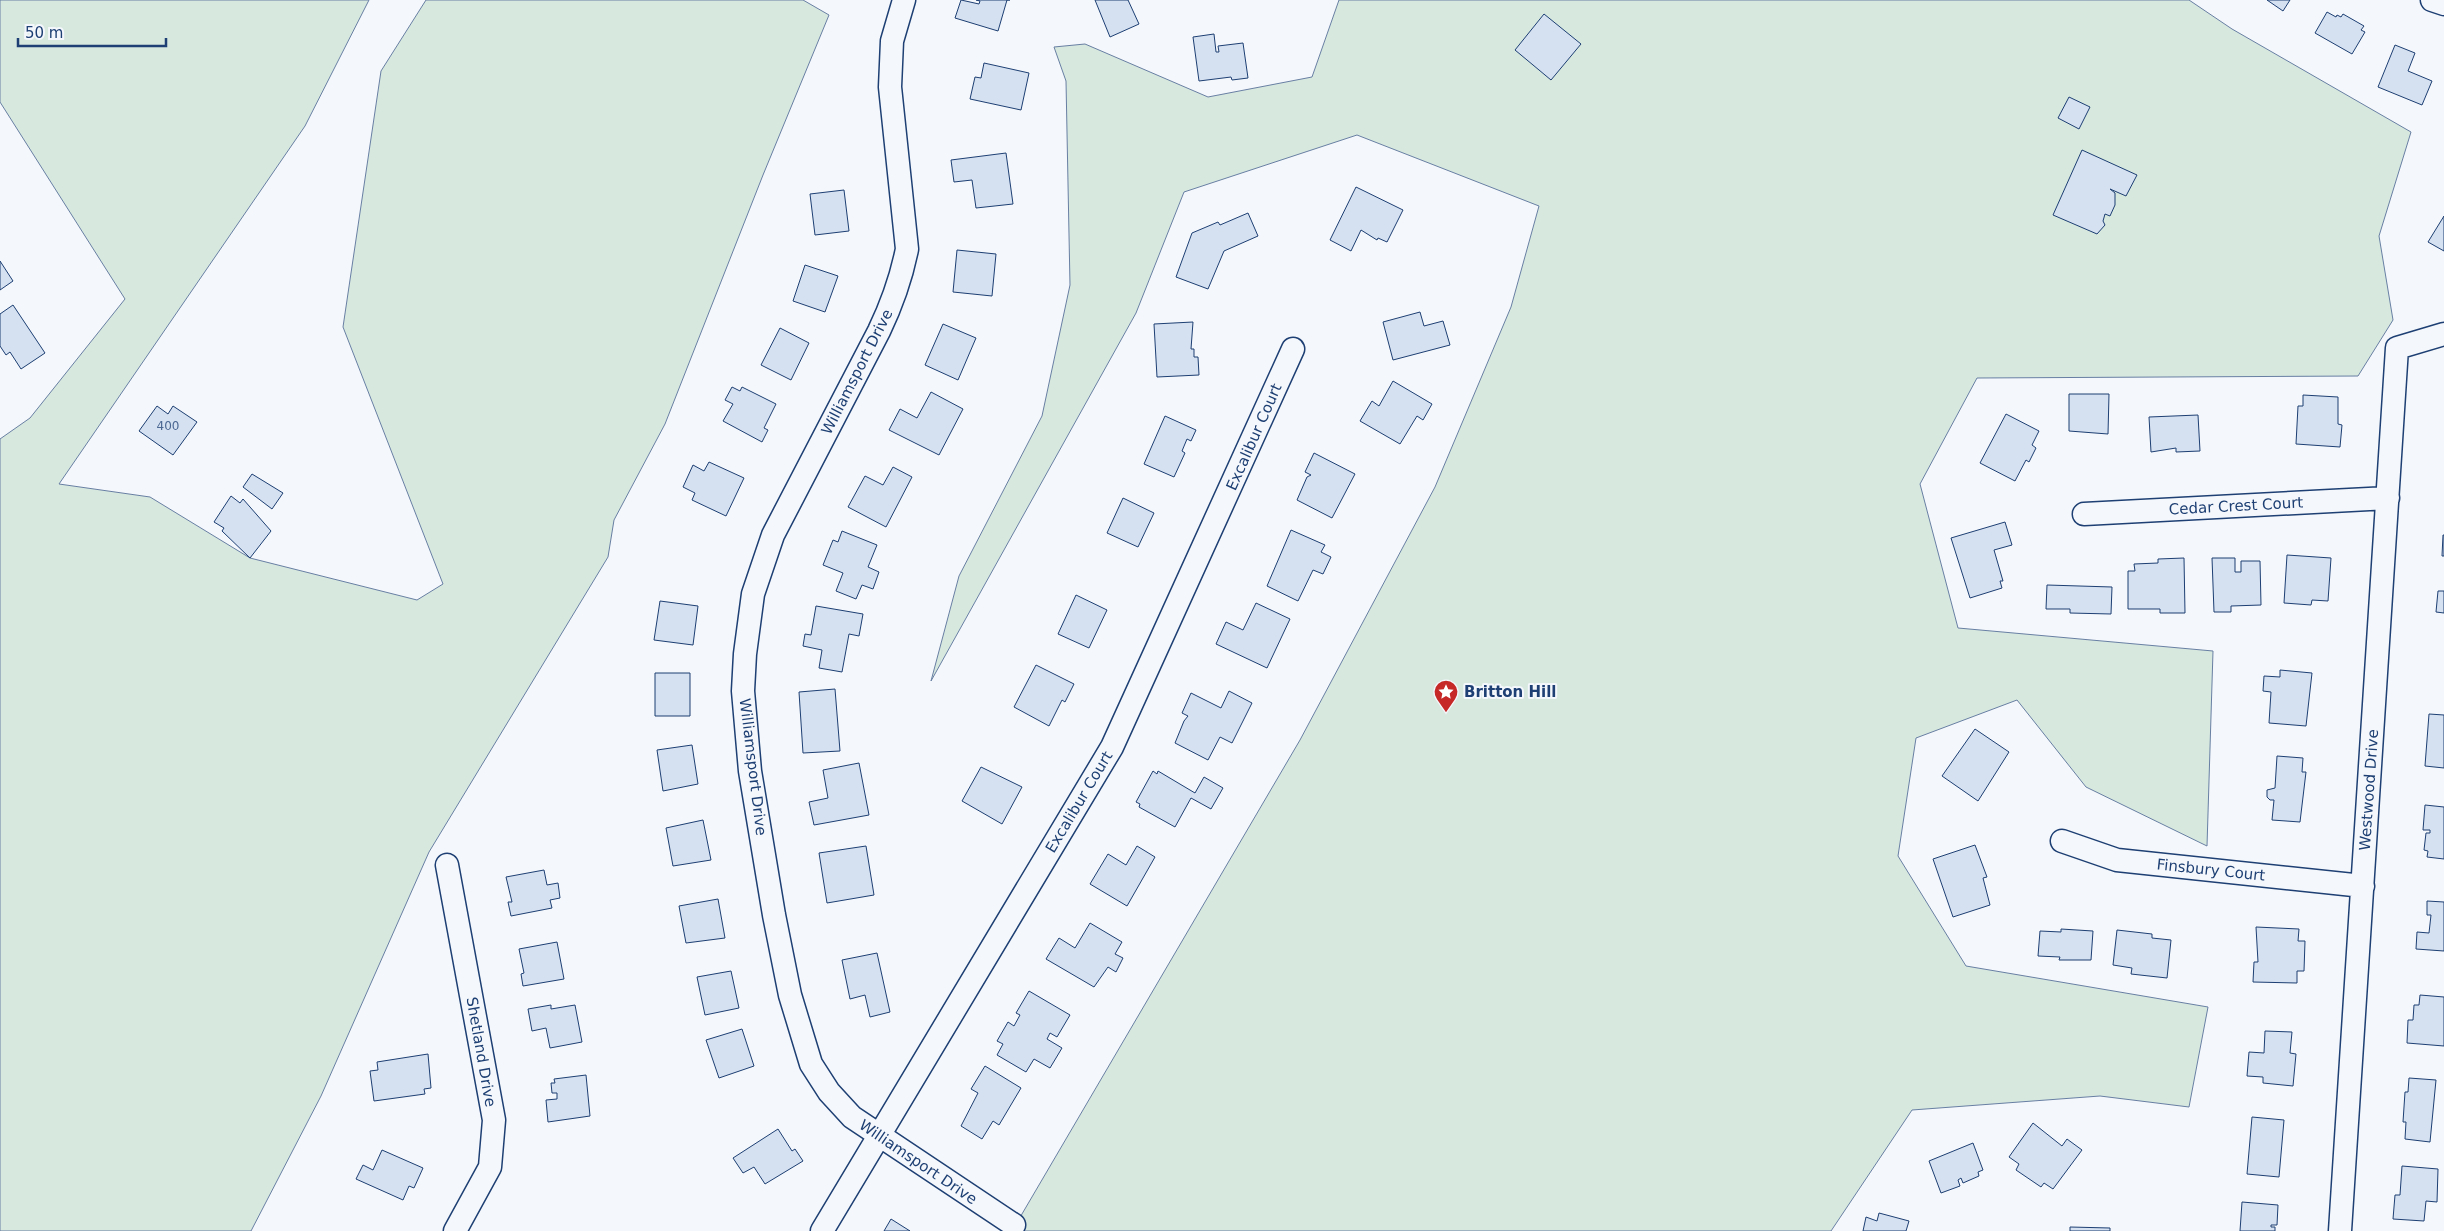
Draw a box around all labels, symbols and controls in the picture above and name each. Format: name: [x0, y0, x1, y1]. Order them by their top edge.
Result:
scale bar: [18, 15, 165, 47]
text: 50 m: [25, 24, 63, 42]
street label: Williamsport Drive: [818, 306, 896, 438]
street label: Excalibur Court: [1222, 381, 1286, 493]
house number: 400: [157, 419, 179, 433]
street label: Cedar Crest Court: [2168, 493, 2304, 519]
place icon: Britton Hill: [1433, 679, 1459, 713]
place label: Britton Hill: [1464, 683, 1557, 701]
street label: Williamsport Drive: [736, 697, 770, 837]
street label: Westwood Drive: [2356, 729, 2382, 851]
street label: Excalibur Court: [1042, 748, 1116, 856]
street label: Finsbury Court: [2156, 855, 2266, 885]
street label: Shetland Drive: [462, 996, 500, 1108]
street label: Williamsport Drive: [856, 1116, 980, 1208]

